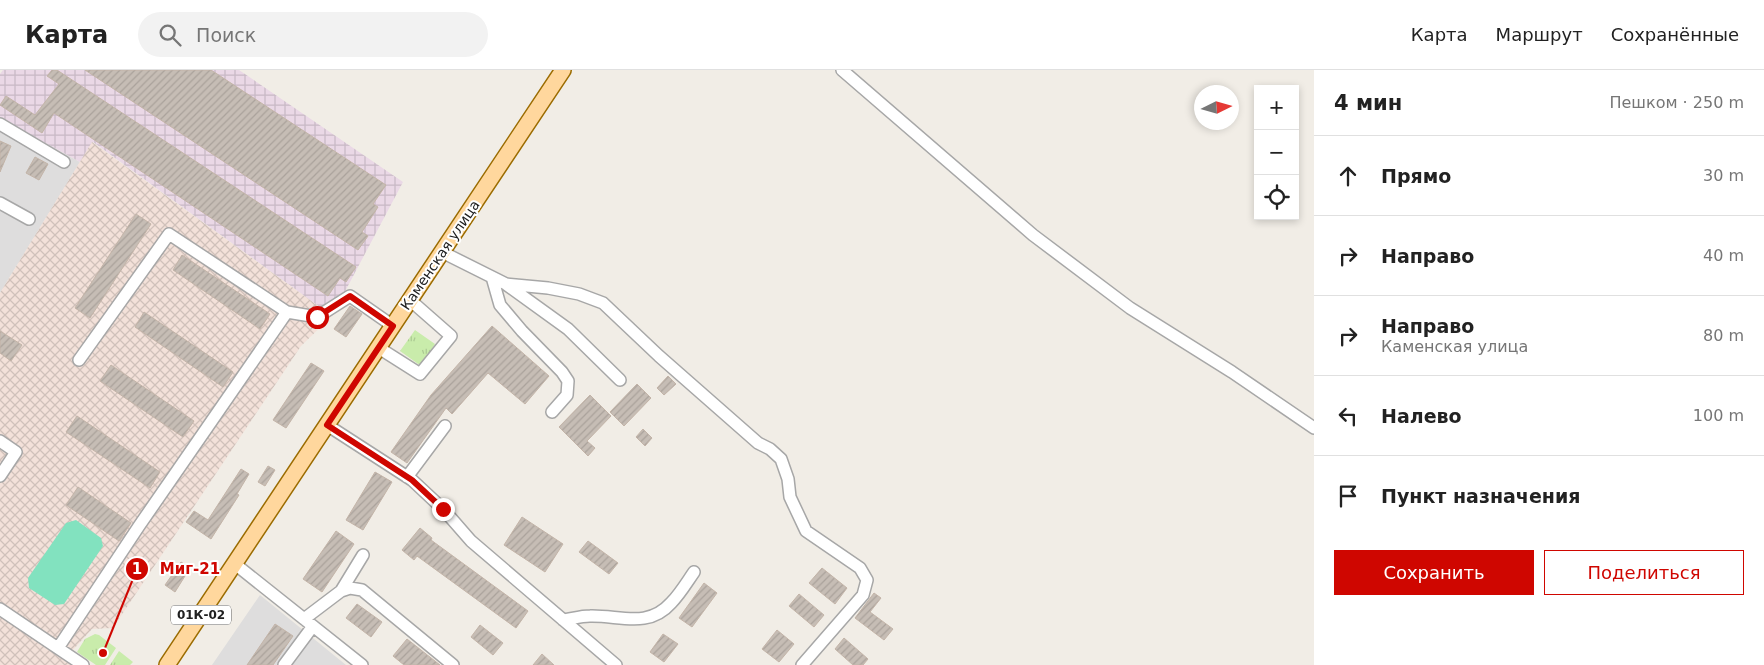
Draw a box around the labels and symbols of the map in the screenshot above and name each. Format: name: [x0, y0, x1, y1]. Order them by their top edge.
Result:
north arrow: [1194, 85, 1239, 130]
street label: Каменская улица: [397, 197, 483, 313]
route start: [306, 306, 329, 329]
route end: [432, 498, 455, 521]
callout: Миг-21: [125, 554, 230, 584]
text: 1: [132, 560, 142, 578]
text: Миг-21: [160, 560, 220, 578]
road number: 01К-02: [171, 606, 231, 624]

